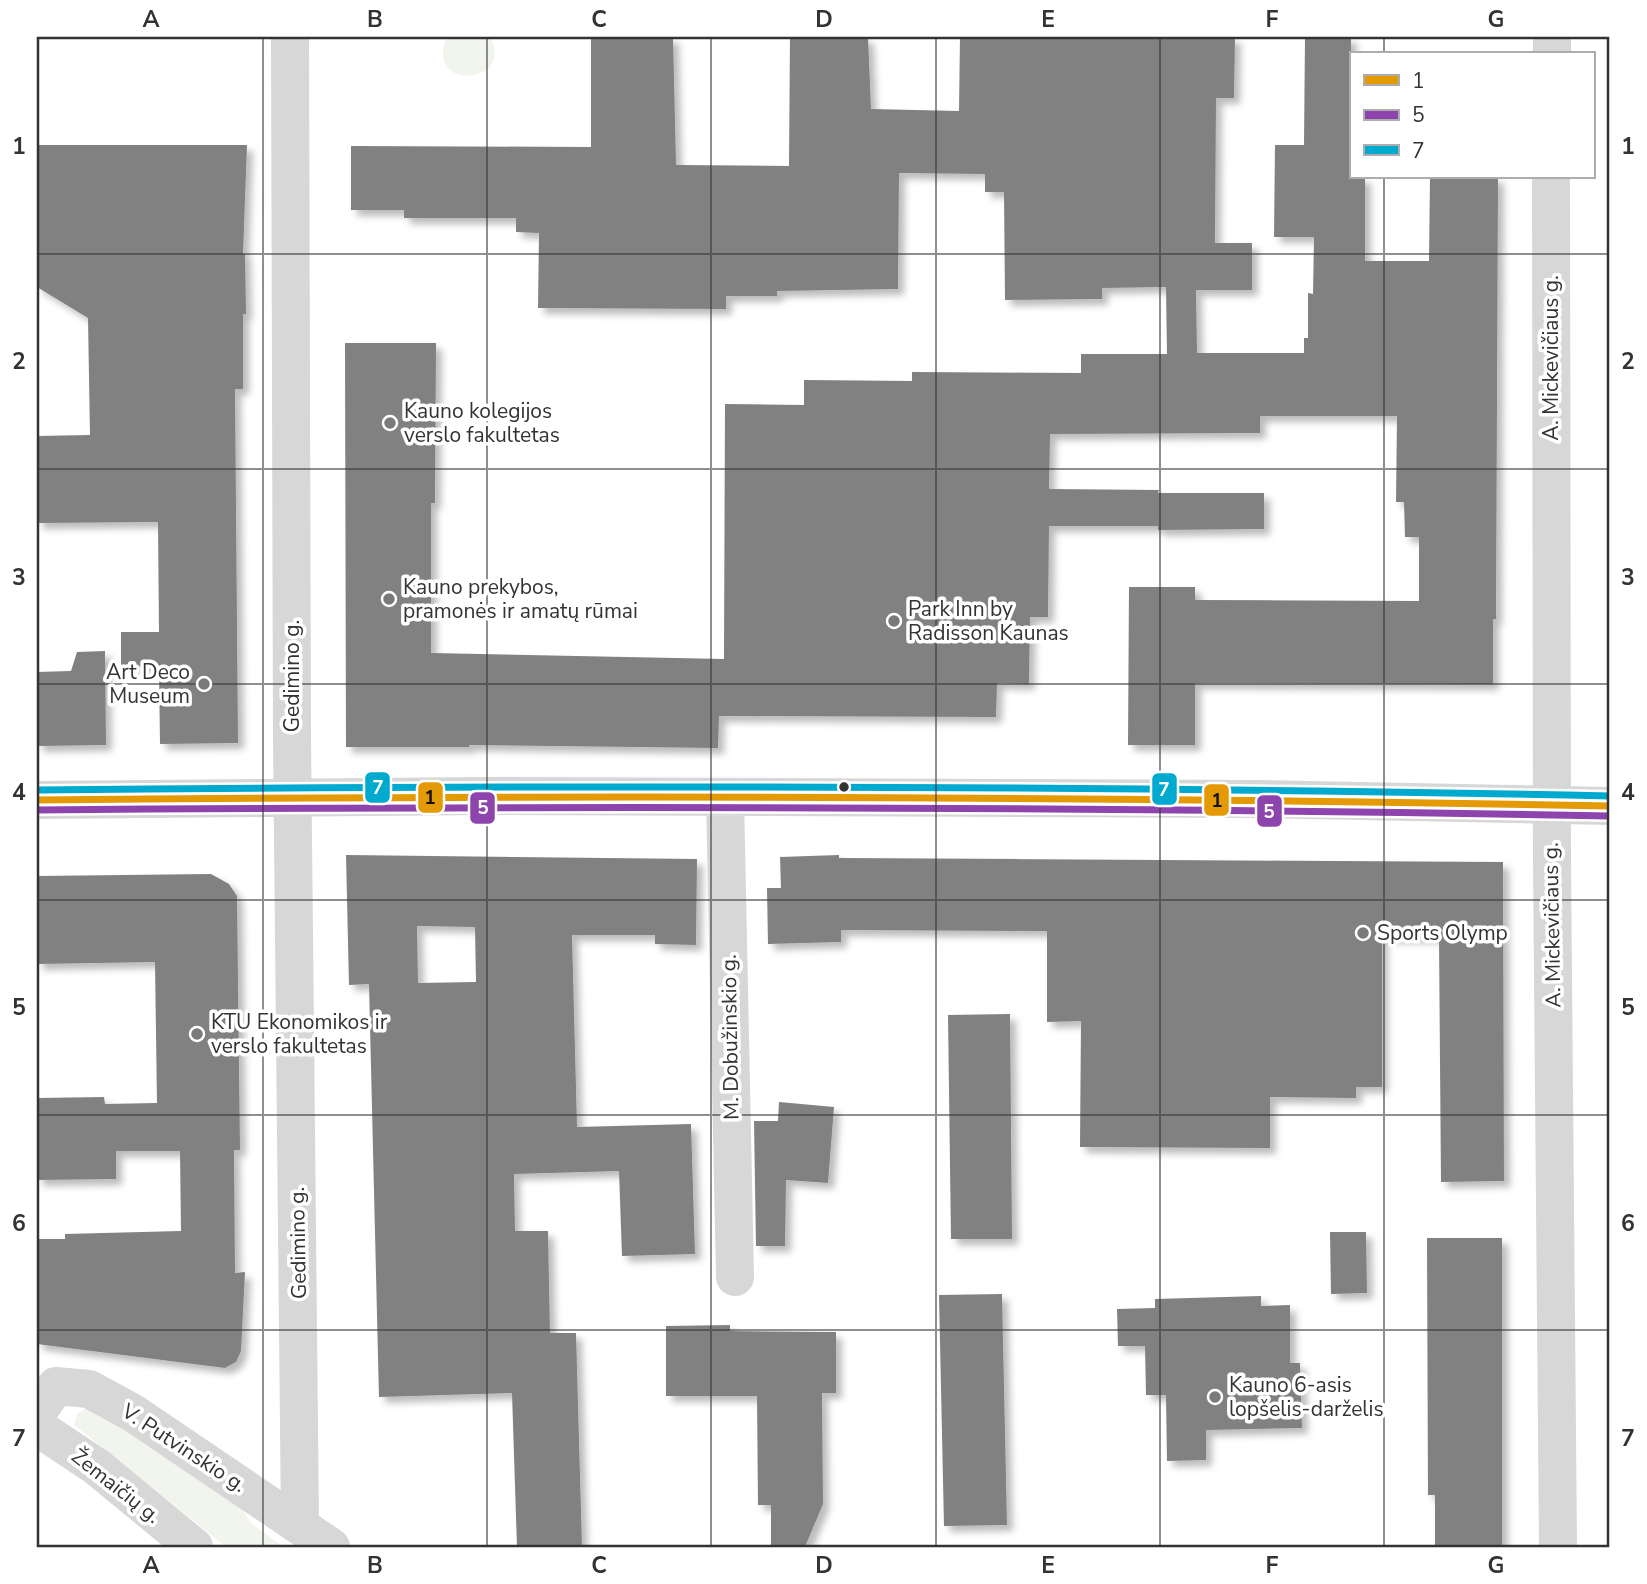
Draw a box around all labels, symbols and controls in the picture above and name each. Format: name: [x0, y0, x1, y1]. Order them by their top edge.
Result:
text: A: [142, 4, 160, 35]
text: B: [367, 4, 383, 35]
text: C: [591, 4, 607, 35]
text: D: [815, 4, 833, 35]
text: E: [1041, 4, 1055, 35]
text: F: [1266, 4, 1279, 35]
text: G: [1488, 4, 1504, 35]
legend: [1350, 52, 1594, 178]
text: 1: [1412, 67, 1425, 95]
text: 5: [1412, 101, 1425, 129]
text: 1: [12, 131, 26, 162]
text: 1: [1621, 131, 1635, 162]
text: 7: [1412, 137, 1425, 165]
street label: A. Mickevičiaus g.: [1537, 275, 1565, 441]
text: 2: [12, 346, 26, 377]
text: 2: [1621, 346, 1635, 377]
place label: Kauno kolegijos verslo fakultetas: [404, 397, 560, 449]
marker: Kauno kolegijos verslo fakultetas: [382, 415, 398, 431]
text: 3: [12, 562, 26, 593]
text: 3: [1621, 562, 1635, 593]
place label: Kauno prekybos, pramonės ir amatų rūmai: [403, 573, 638, 625]
marker: Kauno prekybos, pramonės ir amatų rūmai: [381, 591, 397, 607]
place label: Park Inn by Radisson Kaunas: [908, 595, 1069, 647]
marker: Park Inn by Radisson Kaunas: [886, 613, 902, 629]
street label: Gedimino g.: [278, 620, 306, 732]
place label: Art Deco Museum: [106, 658, 190, 710]
marker: Art Deco Museum: [196, 676, 212, 692]
line badge: 7: [364, 771, 391, 804]
line badge: 7: [1151, 772, 1178, 806]
text: 7: [372, 775, 384, 801]
text: 4: [12, 777, 26, 808]
text: 7: [1158, 777, 1170, 803]
text: 4: [1621, 777, 1635, 808]
unlabelled marker: [837, 780, 851, 794]
line badge: 1: [417, 781, 444, 814]
line badge: 1: [1203, 783, 1230, 817]
text: 1: [424, 785, 436, 811]
text: 1: [1211, 788, 1223, 814]
line badge: 5: [469, 791, 496, 825]
line badge: 5: [1256, 794, 1283, 828]
text: 5: [477, 795, 489, 821]
text: 5: [1263, 799, 1275, 825]
street label: A. Mickevičiaus g.: [1537, 842, 1567, 1008]
place label: Sports Olymp: [1377, 919, 1508, 947]
marker: Sports Olymp: [1355, 925, 1371, 941]
street label: M. Dobužinskio g.: [715, 954, 745, 1120]
text: 5: [12, 992, 26, 1023]
text: 5: [1621, 992, 1635, 1023]
place label: KTU Ekonomikos ir verslo fakultetas: [211, 1008, 388, 1060]
marker: KTU Ekonomikos ir verslo fakultetas: [189, 1026, 205, 1042]
street label: Gedimino g.: [283, 1187, 313, 1299]
text: 6: [12, 1208, 26, 1239]
text: 6: [1621, 1208, 1635, 1239]
place label: Kauno 6-asis lopšelis-darželis: [1229, 1371, 1384, 1423]
marker: Kauno 6-asis lopšelis-darželis: [1207, 1389, 1223, 1405]
street label: V. Putvinskio g.: [115, 1397, 252, 1499]
text: 7: [12, 1423, 26, 1454]
text: 7: [1621, 1423, 1635, 1454]
street label: Žemaičių g.: [66, 1442, 166, 1530]
text: A: [142, 1550, 160, 1581]
text: B: [367, 1550, 383, 1581]
text: C: [591, 1550, 607, 1581]
text: D: [815, 1550, 833, 1581]
text: E: [1041, 1550, 1055, 1581]
text: F: [1266, 1550, 1279, 1581]
text: G: [1488, 1550, 1504, 1581]

